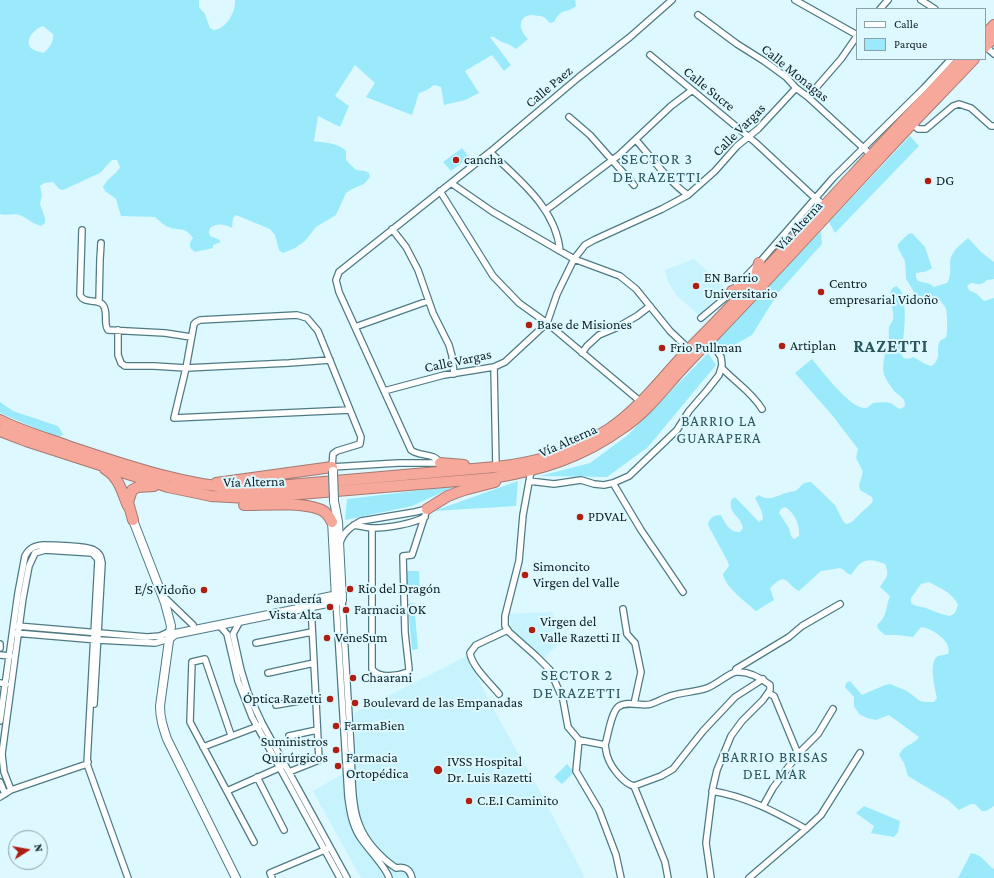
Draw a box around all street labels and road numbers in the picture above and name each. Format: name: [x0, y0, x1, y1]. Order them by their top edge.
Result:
street label: Calle Monagas: [758, 41, 832, 105]
street label: Calle Paez: [522, 63, 576, 111]
street label: Calle Sucre: [680, 63, 738, 115]
street label: Calle Vargas: [709, 100, 769, 160]
street label: Vía Alterna: [772, 198, 826, 254]
street label: Calle Vargas: [423, 346, 493, 376]
street label: Vía Alterna: [536, 421, 600, 461]
street label: Vía Alterna: [223, 473, 285, 491]

